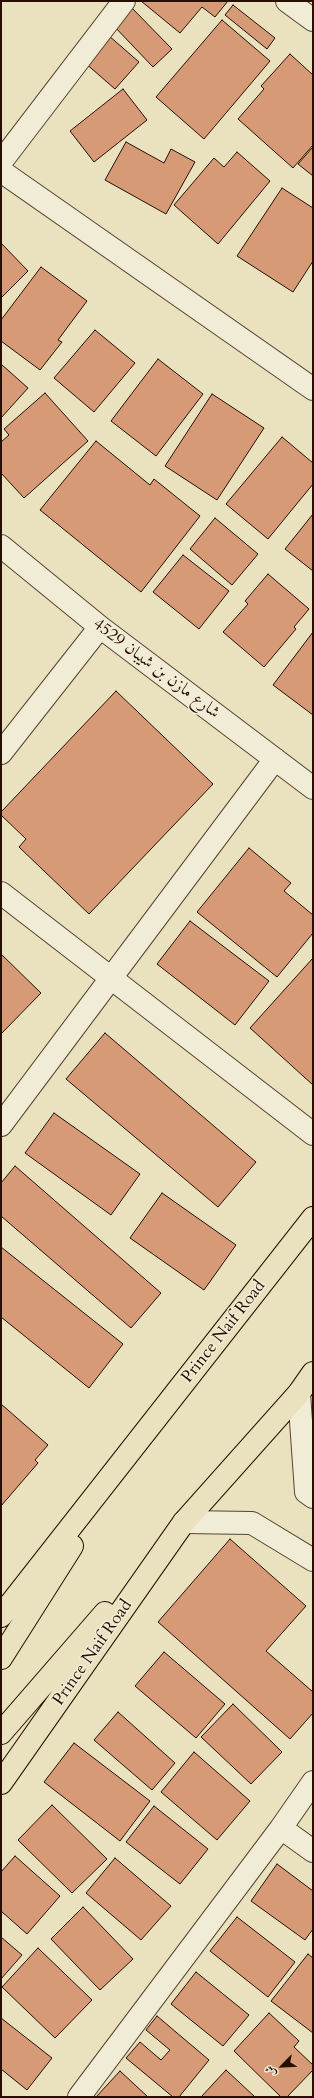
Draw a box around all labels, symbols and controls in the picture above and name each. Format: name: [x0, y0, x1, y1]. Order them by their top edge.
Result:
street label: شارع مازن بن شيبان 4529: [88, 615, 224, 723]
street label: Prince Naif Road: [178, 1277, 270, 1387]
street label: Prince Naif Road: [49, 1596, 137, 1710]
north arrow: [262, 2046, 302, 2086]
text: ش: [262, 2063, 280, 2079]

